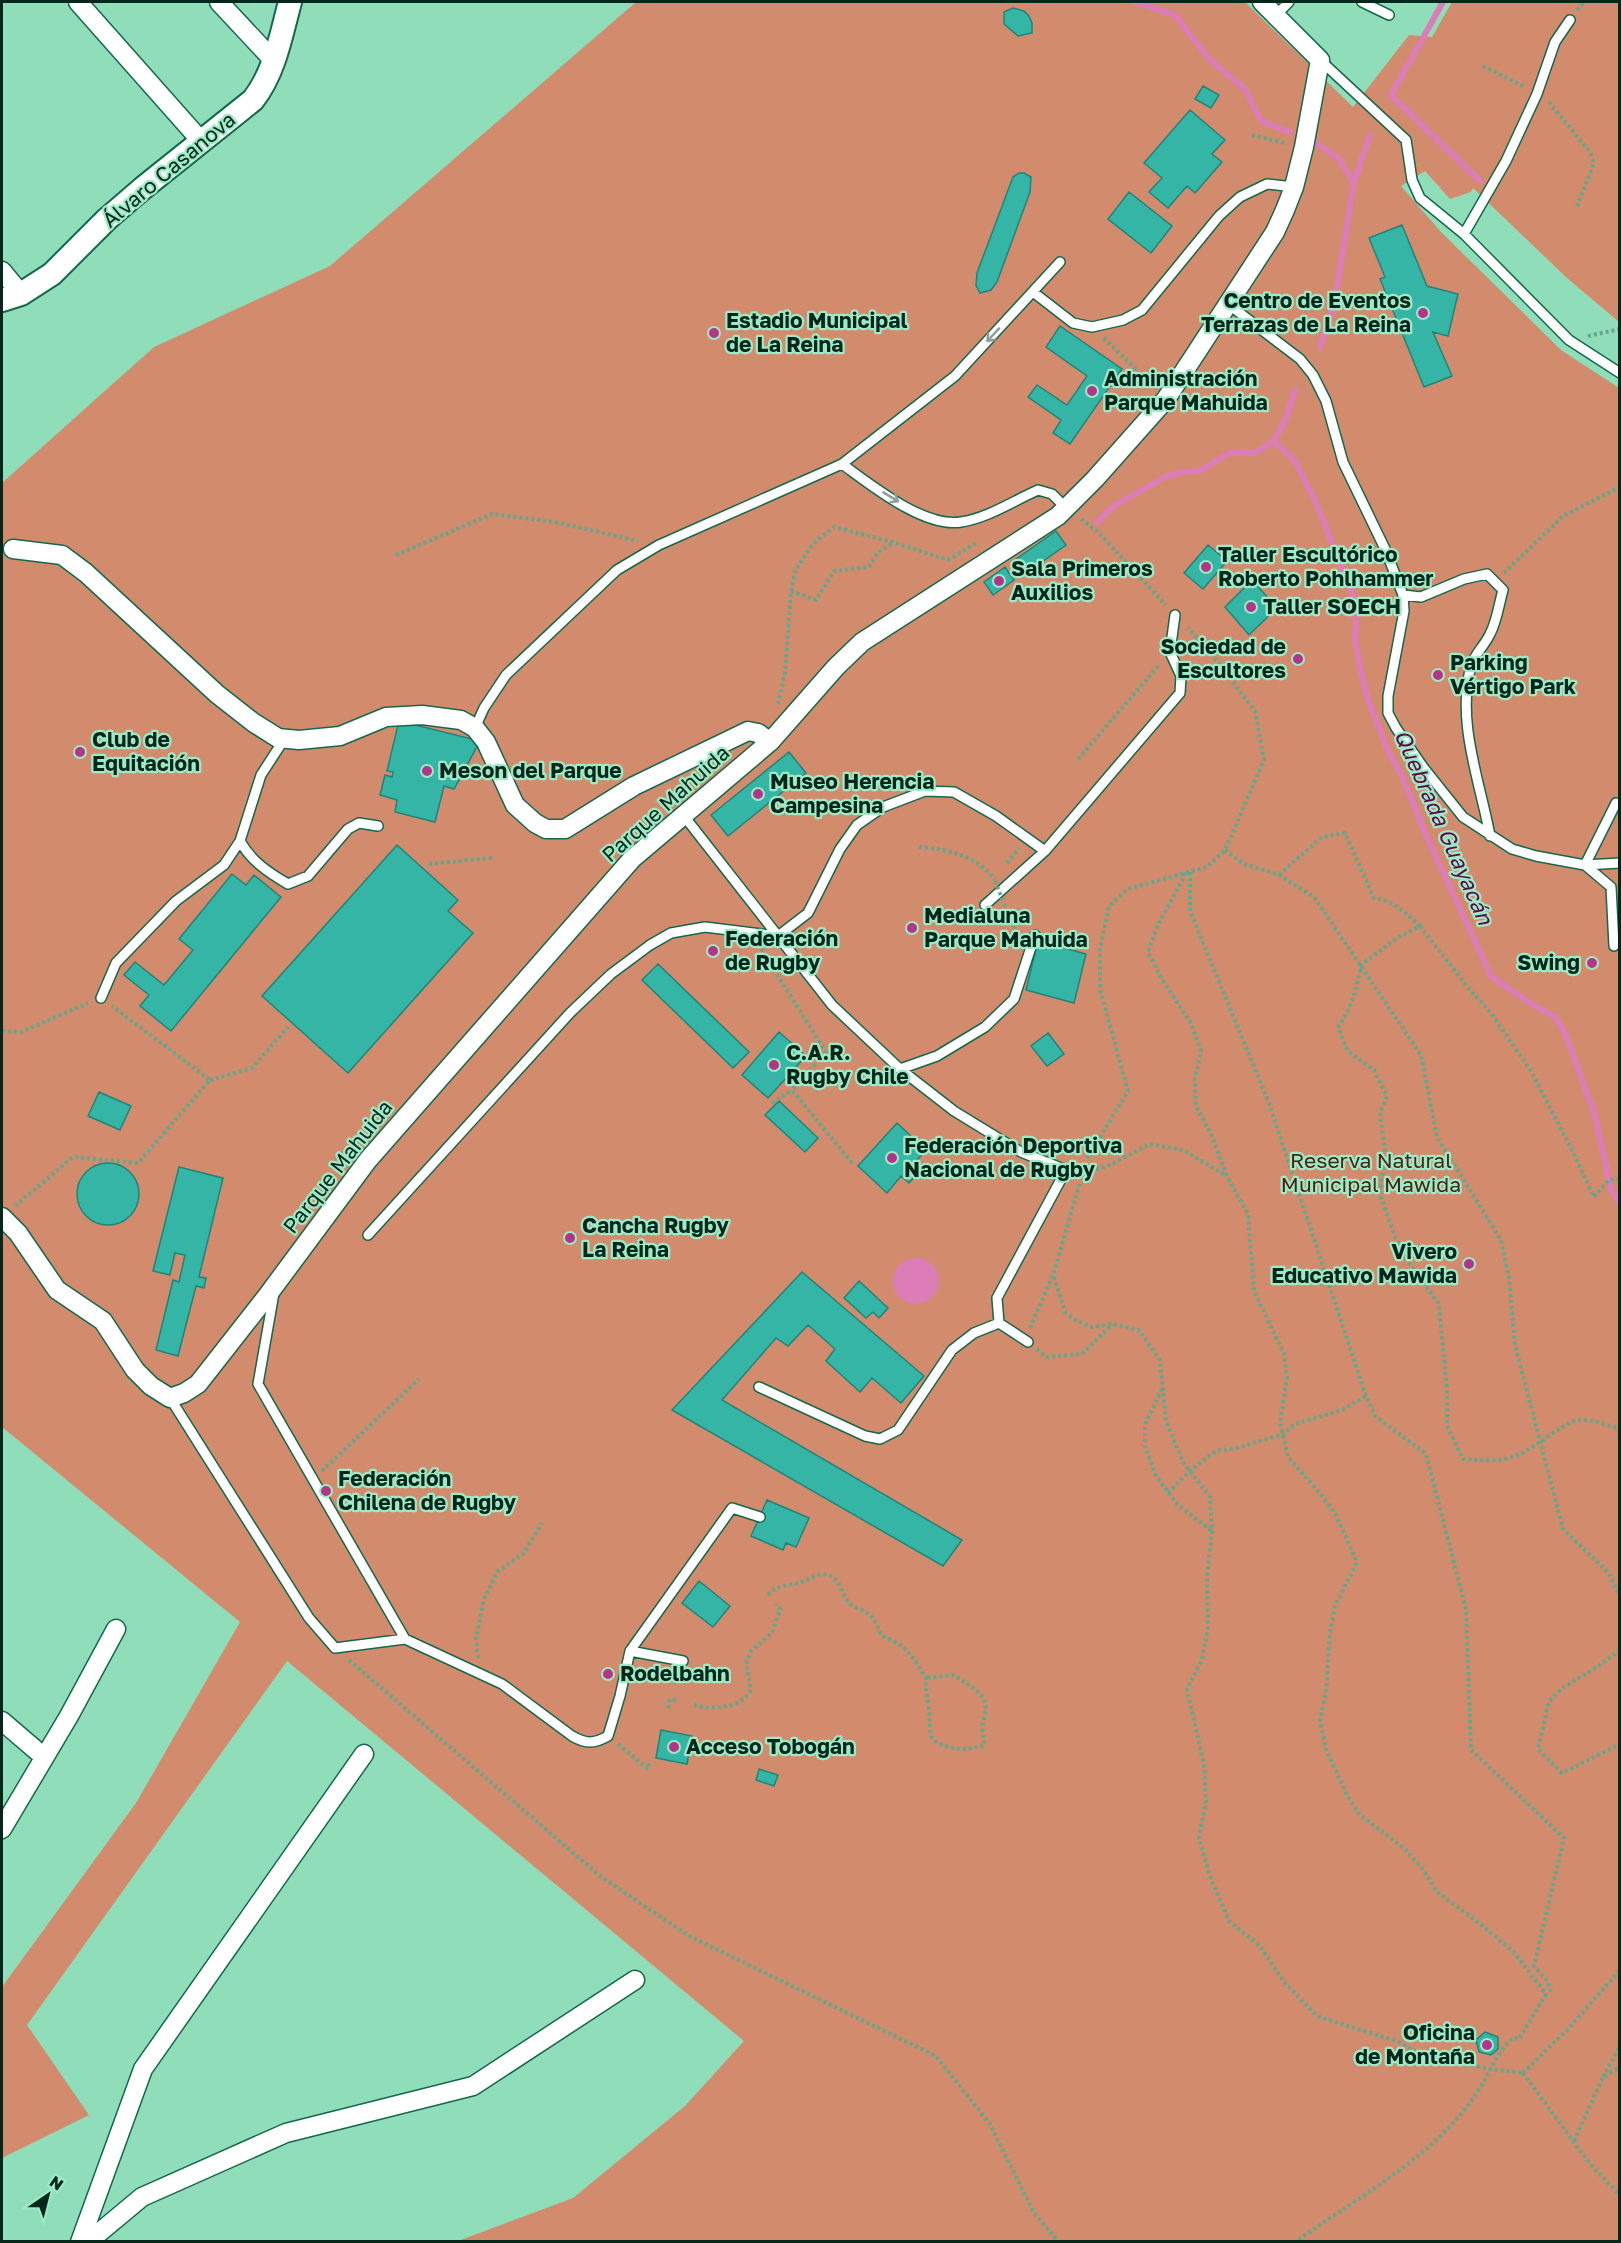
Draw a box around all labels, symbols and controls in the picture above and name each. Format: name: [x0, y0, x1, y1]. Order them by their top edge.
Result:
street label: Álvaro Casanova: [96, 106, 240, 233]
place label: Centro de Eventos Terrazas de La Reina: [1201, 287, 1411, 337]
marker: Centro de Eventos Terrazas de La Reina: [1416, 306, 1430, 320]
place label: Estadio Municipal de La Reina: [726, 307, 907, 357]
marker: Estadio Municipal de La Reina: [707, 326, 721, 340]
one-way arrow: [986, 327, 1000, 342]
place label: Administración Parque Mahuida: [1104, 365, 1268, 415]
marker: Administración Parque Mahuida: [1085, 384, 1099, 398]
one-way arrow: [882, 490, 899, 503]
place label: Taller Escultórico Roberto Pohlhammer: [1218, 541, 1433, 591]
place label: Sala Primeros Auxilios: [1011, 555, 1153, 605]
marker: Taller Escultórico Roberto Pohlhammer: [1199, 560, 1213, 574]
marker: Sala Primeros Auxilios: [992, 574, 1006, 588]
place label: Taller SOECH: [1263, 593, 1401, 619]
marker: Taller SOECH: [1244, 600, 1258, 614]
place label: Sociedad de Escultores: [1161, 633, 1286, 683]
place label: Parking Vértigo Park: [1450, 649, 1576, 699]
marker: Sociedad de Escultores: [1291, 652, 1305, 666]
marker: Parking Vértigo Park: [1431, 668, 1445, 682]
water label: Quebrada Guayacán: [1389, 725, 1500, 930]
place label: Club de Equitación: [92, 726, 200, 776]
street label: Parque Mahuida: [596, 739, 734, 867]
marker: Club de Equitación: [73, 745, 87, 759]
place label: Meson del Parque: [439, 757, 622, 783]
marker: Meson del Parque: [420, 764, 434, 778]
place label: Museo Herencia Campesina: [770, 768, 935, 818]
marker: Museo Herencia Campesina: [751, 787, 765, 801]
place label: Medialuna Parque Mahuida: [924, 902, 1088, 952]
marker: Medialuna Parque Mahuida: [905, 921, 919, 935]
place label: Federación de Rugby: [725, 925, 838, 975]
marker: Federación de Rugby: [706, 944, 720, 958]
place label: Swing: [1517, 949, 1580, 975]
marker: Swing: [1585, 956, 1599, 970]
place label: C.A.R. Rugby Chile: [786, 1039, 909, 1089]
marker: C.A.R. Rugby Chile: [767, 1058, 781, 1072]
street label: Parque Mahuida: [277, 1094, 397, 1238]
place label: Federación Deportiva Nacional de Rugby: [904, 1132, 1122, 1182]
park label: Reserva Natural Municipal Mawida: [1281, 1147, 1461, 1197]
marker: Federación Deportiva Nacional de Rugby: [885, 1151, 899, 1165]
place label: Cancha Rugby La Reina: [582, 1212, 729, 1262]
marker: Cancha Rugby La Reina: [563, 1231, 577, 1245]
place label: Vivero Educativo Mawida: [1271, 1238, 1457, 1288]
marker: Vivero Educativo Mawida: [1462, 1257, 1476, 1271]
place label: Federación Chilena de Rugby: [338, 1465, 517, 1515]
marker: Federación Chilena de Rugby: [319, 1484, 333, 1498]
place label: Rodelbahn: [620, 1660, 730, 1686]
marker: Rodelbahn: [601, 1667, 615, 1681]
place label: Acceso Tobogán: [686, 1733, 855, 1759]
marker: Acceso Tobogán: [667, 1740, 681, 1754]
place label: Oficina de Montaña: [1355, 2019, 1475, 2069]
marker: Oficina de Montaña: [1480, 2038, 1494, 2052]
north arrow: [18, 2165, 78, 2225]
text: N: [46, 2171, 67, 2194]

